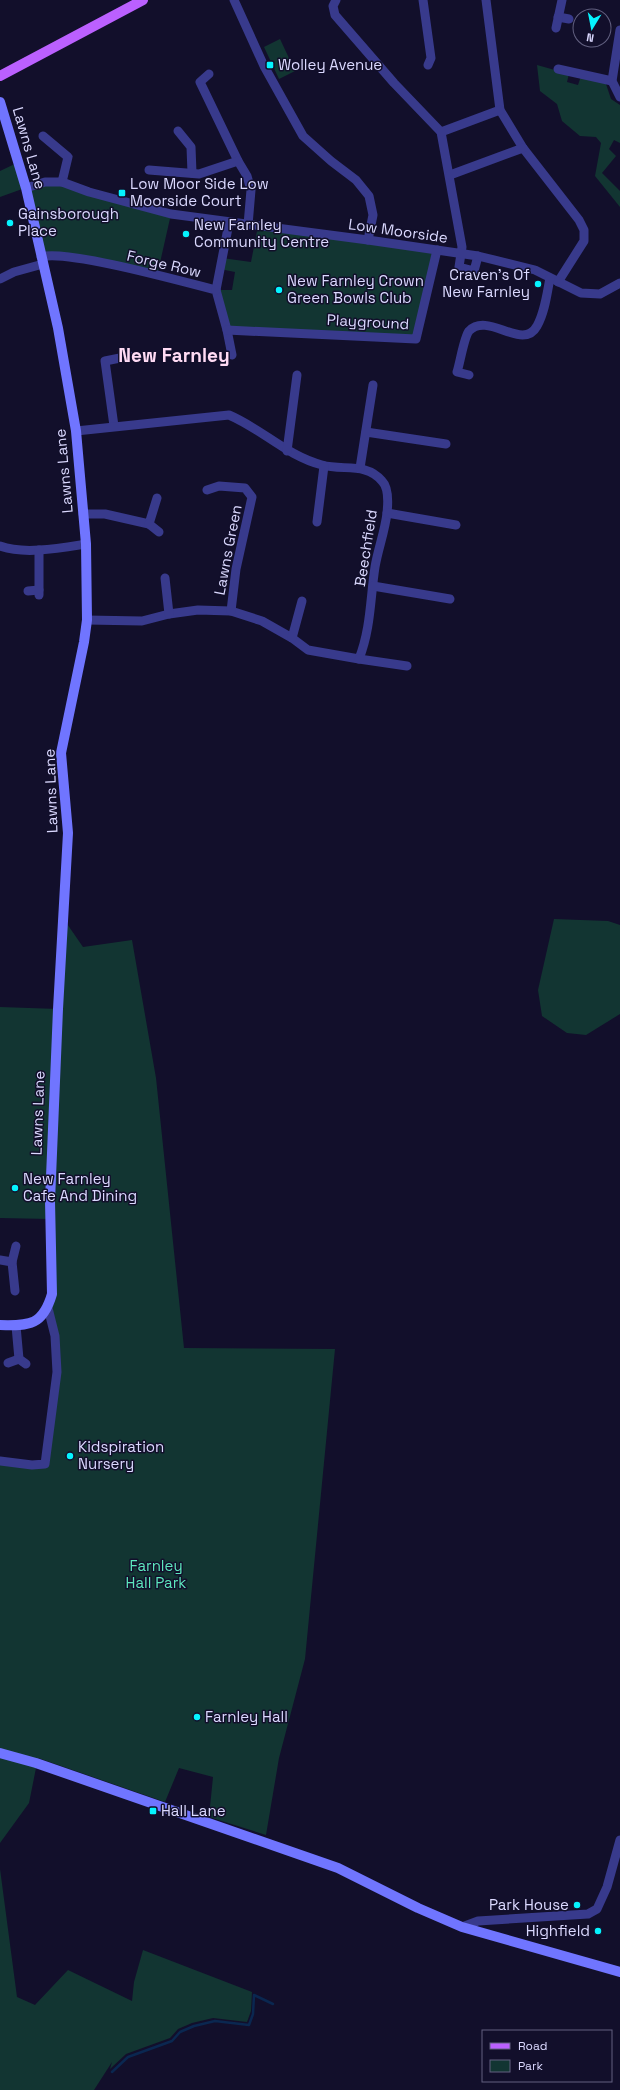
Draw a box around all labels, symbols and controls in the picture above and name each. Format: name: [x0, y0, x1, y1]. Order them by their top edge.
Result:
north arrow: [572, 8, 612, 48]
text: N: [585, 30, 595, 45]
place label: Wolley Avenue: [278, 55, 382, 74]
marker: Wolley Avenue: [265, 60, 275, 70]
street label: Lawns Lane: [9, 105, 50, 191]
place label: Low Moor Side Low Moorside Court: [130, 174, 269, 210]
marker: Low Moor Side Low Moorside Court: [117, 188, 127, 198]
place label: Gainsborough Place: [18, 204, 119, 240]
street label: Low Moorside: [347, 214, 449, 247]
place label: New Farnley Community Centre: [194, 215, 329, 251]
marker: Gainsborough Place: [5, 218, 15, 228]
marker: New Farnley Community Centre: [181, 229, 191, 239]
street label: Forge Row: [125, 246, 203, 281]
place label: Craven's Of New Farnley: [442, 265, 530, 301]
place label: New Farnley Crown Green Bowls Club: [287, 271, 424, 307]
marker: Craven's Of New Farnley: [533, 279, 543, 289]
marker: New Farnley Crown Green Bowls Club: [274, 285, 284, 295]
street label: Playground: [326, 310, 410, 333]
district label: New Farnley: [118, 343, 230, 368]
street label: Lawns Lane: [50, 428, 77, 514]
street label: Lawns Green: [209, 503, 246, 597]
street label: Beechfield: [350, 508, 381, 588]
street label: Lawns Lane: [40, 748, 61, 834]
street label: Lawns Lane: [27, 1070, 48, 1156]
place label: New Farnley Cafe And Dining: [23, 1169, 137, 1205]
marker: New Farnley Cafe And Dining: [10, 1183, 20, 1193]
place label: Kidspiration Nursery: [78, 1437, 164, 1473]
marker: Kidspiration Nursery: [65, 1451, 75, 1461]
park label: Farnley Hall Park: [126, 1556, 186, 1592]
place label: Farnley Hall: [205, 1707, 288, 1726]
marker: Farnley Hall: [192, 1712, 202, 1722]
place label: Hall Lane: [161, 1801, 226, 1820]
marker: Hall Lane: [148, 1806, 158, 1816]
place label: Park House: [489, 1895, 569, 1914]
marker: Park House: [572, 1900, 582, 1910]
place label: Highfield: [526, 1921, 590, 1940]
marker: Highfield: [593, 1926, 603, 1936]
legend: [482, 2030, 612, 2082]
text: Road: [518, 2038, 547, 2054]
text: Park: [518, 2058, 543, 2074]

